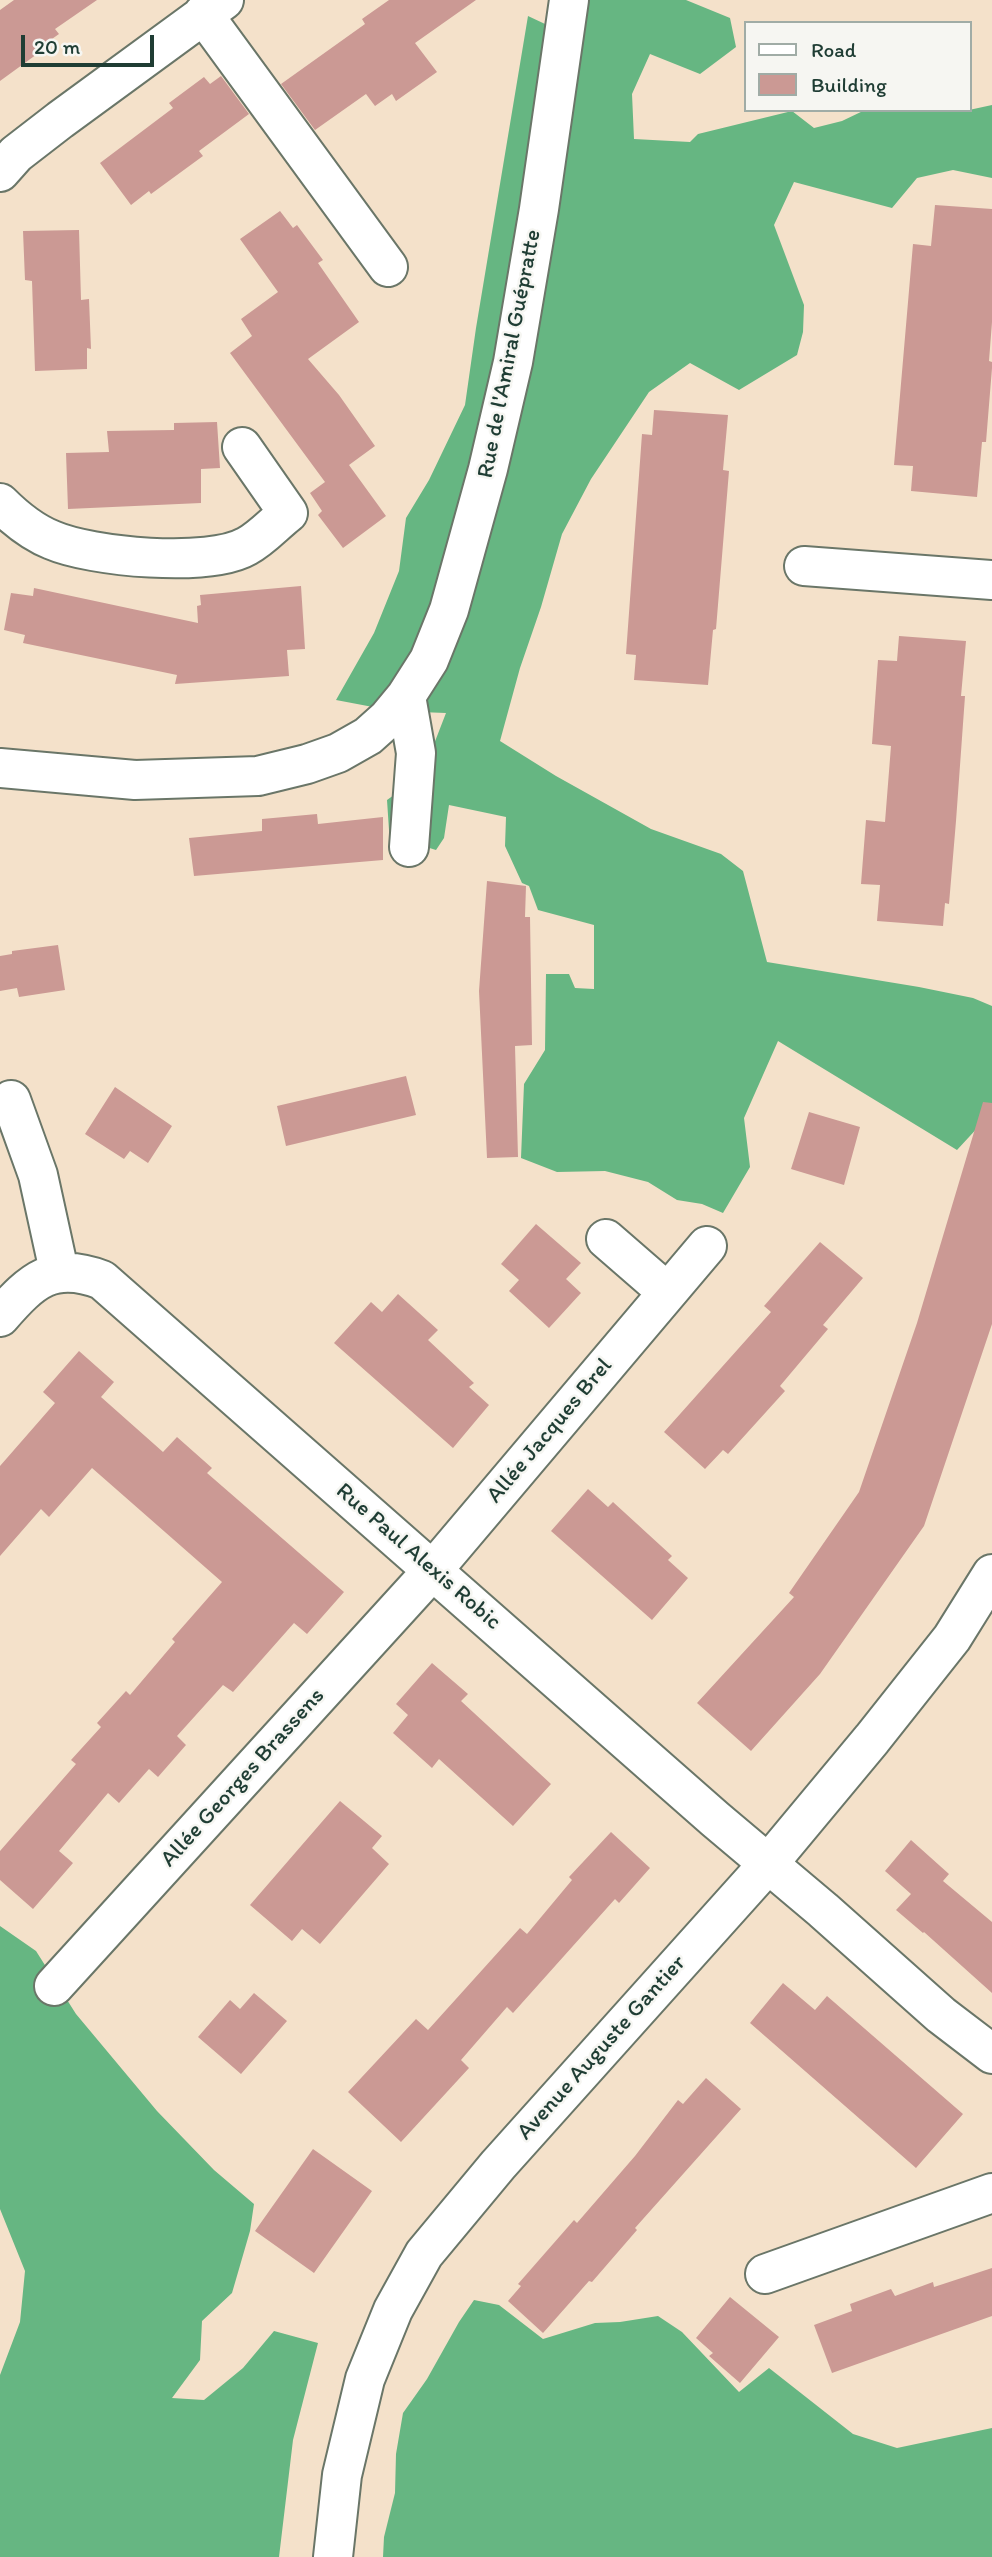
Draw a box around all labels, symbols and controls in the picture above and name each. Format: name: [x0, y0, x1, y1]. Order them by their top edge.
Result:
scale bar: [24, 21, 158, 65]
legend: [744, 21, 971, 112]
text: 20 m: [34, 34, 80, 59]
text: Road: [811, 37, 856, 62]
text: Building: [811, 72, 887, 97]
street label: Rue de l'Amiral Guépratte: [472, 227, 548, 481]
street label: Allée Jacques Brel: [481, 1353, 619, 1509]
street label: Rue Paul Alexis Robic: [330, 1478, 506, 1636]
street label: Allée Georges Brassens: [155, 1683, 331, 1873]
street label: Avenue Auguste Gantier: [512, 1950, 692, 2146]

